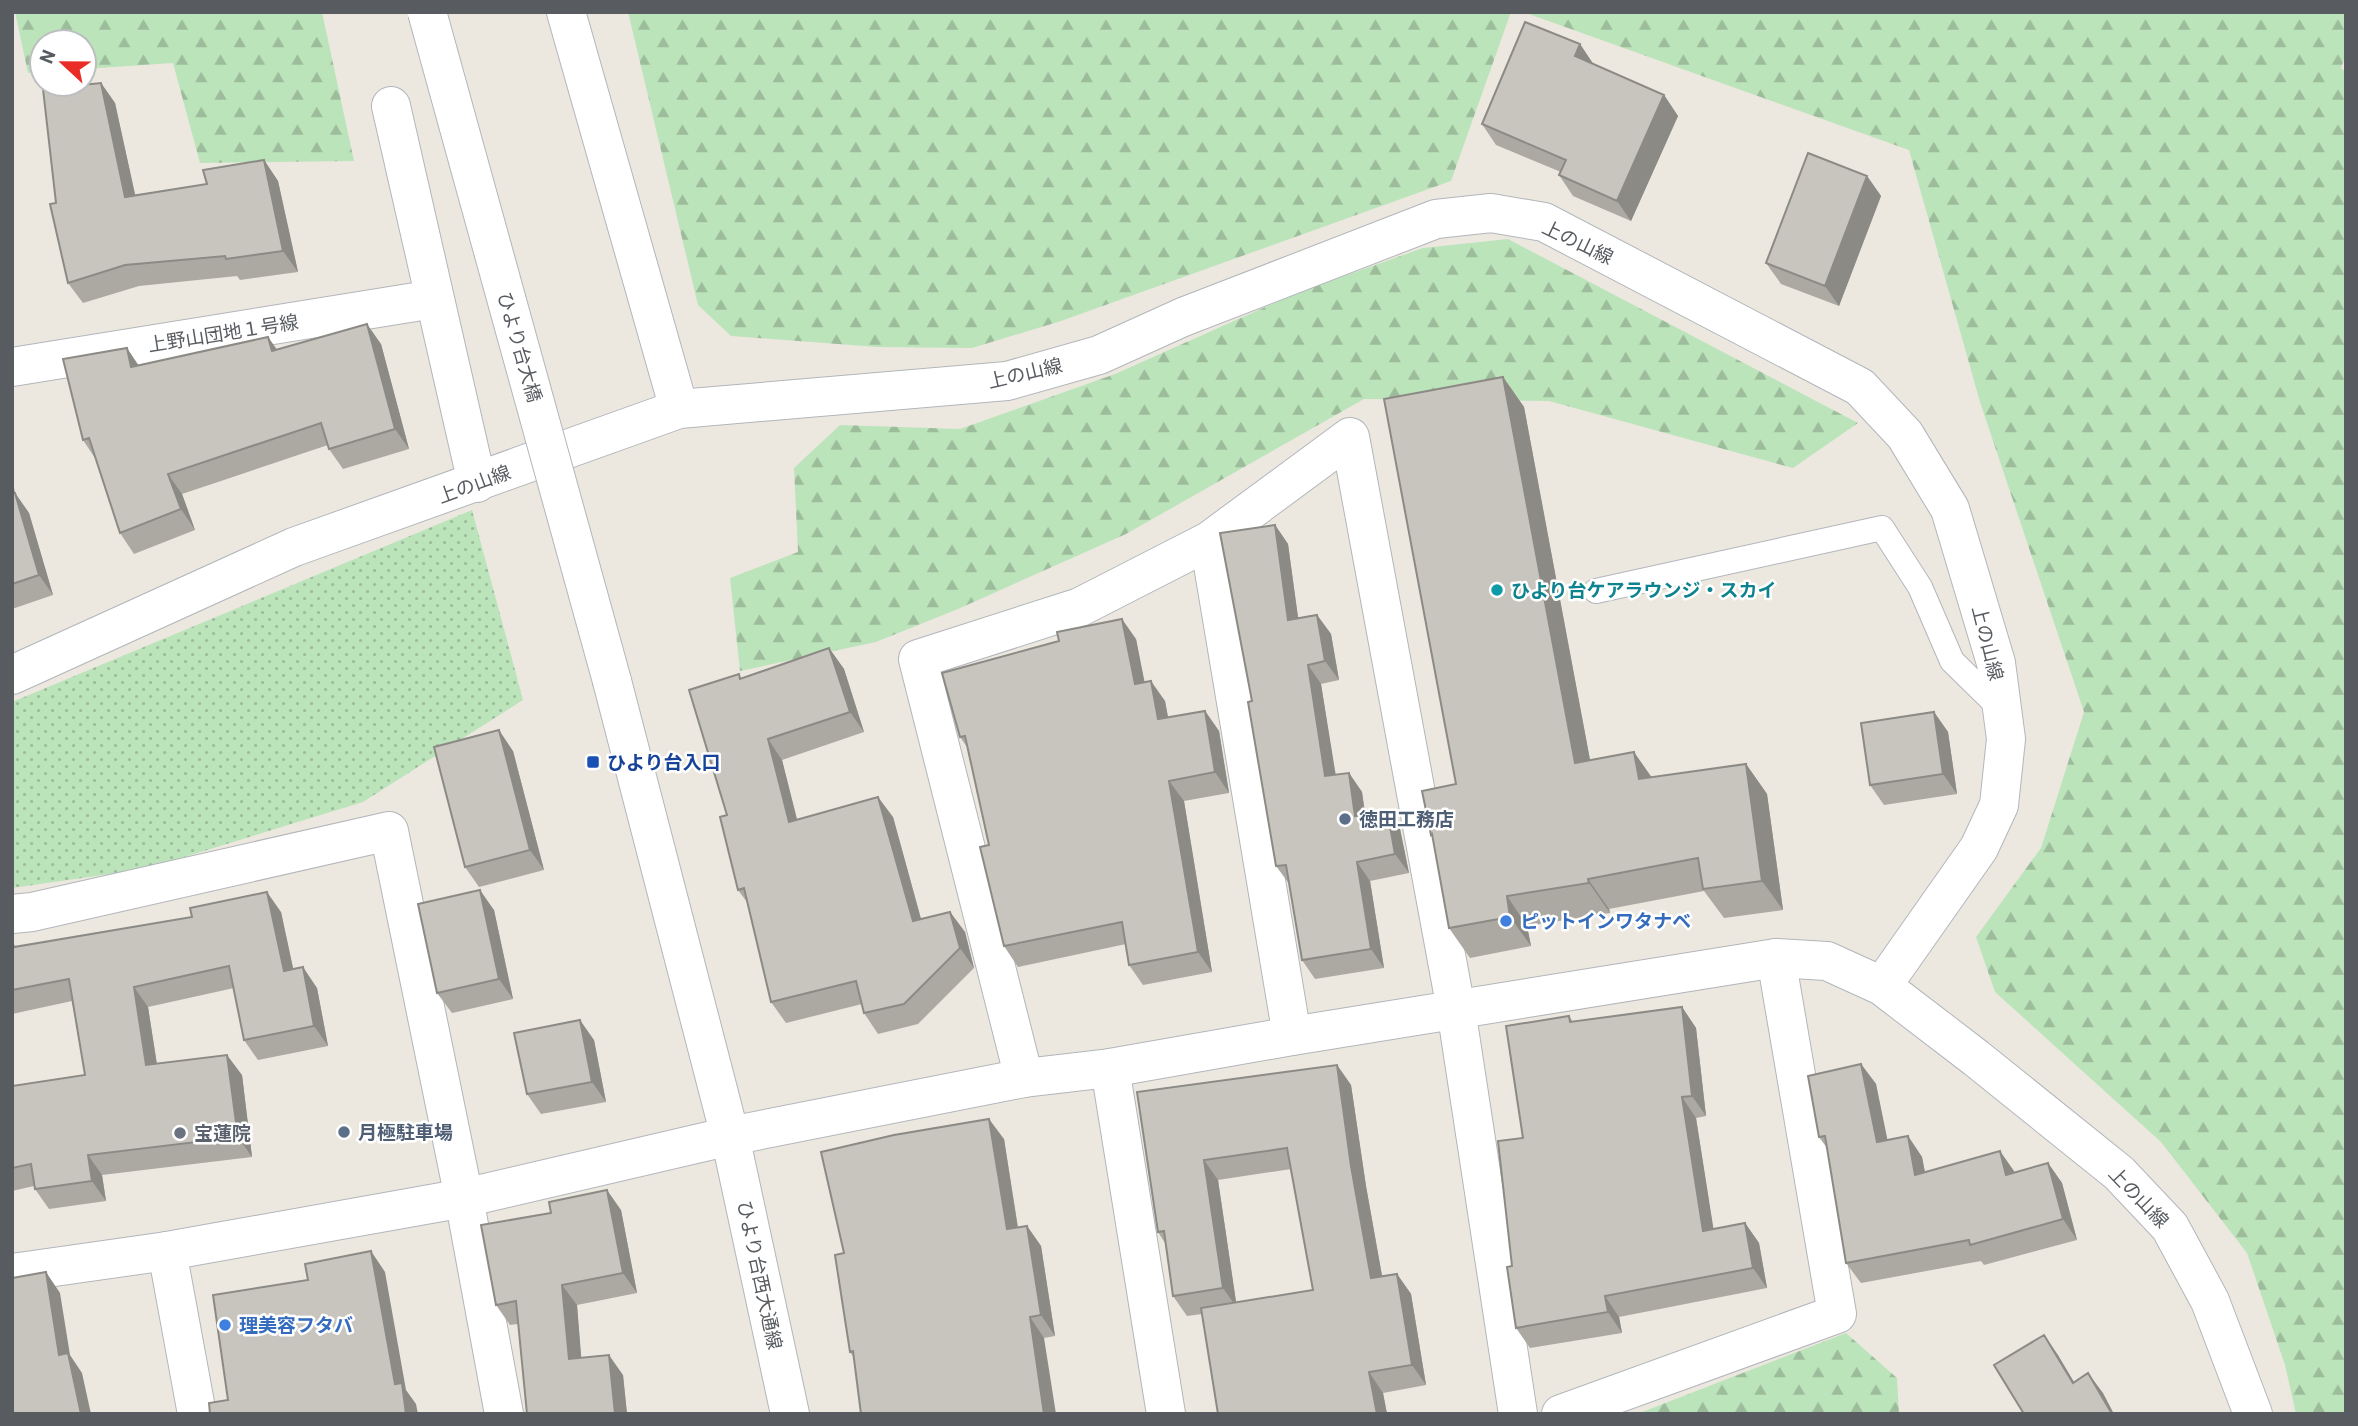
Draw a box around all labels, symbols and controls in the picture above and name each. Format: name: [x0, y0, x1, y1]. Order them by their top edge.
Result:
north arrow: [28, 28, 98, 98]
text: N: [34, 46, 60, 67]
street label: 上の山線: [1539, 215, 1617, 269]
street label: ひより台大橋: [494, 289, 547, 405]
street label: 上野山団地１号線: [146, 309, 300, 356]
street label: 上の山線: [985, 353, 1065, 392]
street label: 上の山線: [434, 460, 513, 507]
place label: ひより台ケアラウンジ・スカイ: [1511, 578, 1777, 601]
marker: ひより台ケアラウンジ・スカイ: [1489, 582, 1505, 598]
street label: 上の山線: [1968, 603, 2009, 683]
place label: ひより台入口: [607, 750, 721, 773]
marker: ひより台入口: [585, 754, 601, 770]
place label: 徳田工務店: [1359, 807, 1454, 830]
marker: 徳田工務店: [1337, 811, 1353, 827]
place label: ピットインワタナベ: [1520, 909, 1691, 932]
marker: ピットインワタナベ: [1498, 913, 1514, 929]
place label: 月極駐車場: [358, 1120, 453, 1143]
place label: 宝蓮院: [194, 1121, 251, 1144]
marker: 月極駐車場: [336, 1124, 352, 1140]
marker: 宝蓮院: [172, 1125, 188, 1141]
street label: 上の山線: [2105, 1161, 2174, 1232]
street label: ひより台西大通線: [733, 1198, 788, 1351]
place label: 理美容フタバ: [239, 1313, 353, 1336]
marker: 理美容フタバ: [217, 1317, 233, 1333]

